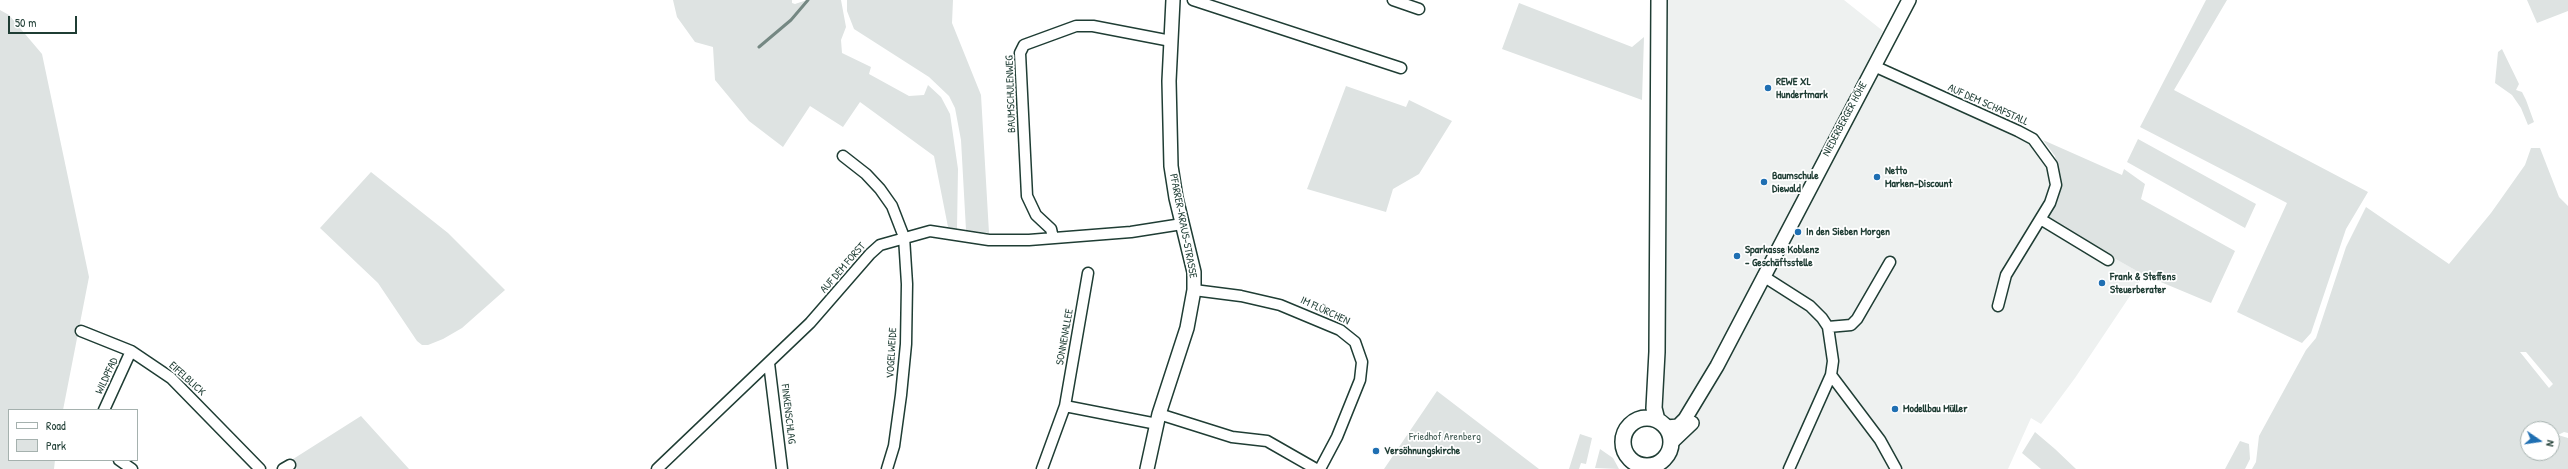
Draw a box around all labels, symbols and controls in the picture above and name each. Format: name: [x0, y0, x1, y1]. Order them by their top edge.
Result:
scale bar: [10, 8, 79, 34]
text: 50 m: [15, 14, 36, 31]
street label: BAUMSCHULENWEG: [1003, 55, 1019, 133]
place label: REWE XL Hundertmark: [1776, 75, 1828, 101]
street label: NIEDERBERGER HÖHE: [1820, 79, 1870, 159]
street label: AUF DEM SCHAFSTALL: [1946, 81, 2030, 129]
marker: REWE XL Hundertmark: [1763, 83, 1773, 93]
place label: Netto Marken-Discount: [1885, 164, 1952, 190]
place label: Baumschule Diewald: [1772, 169, 1819, 195]
marker: Netto Marken-Discount: [1872, 172, 1882, 182]
street label: PFARRER-KRAUS-STRASSE: [1166, 173, 1200, 279]
marker: Baumschule Diewald: [1759, 177, 1769, 187]
place label: In den Sieben Morgen: [1806, 225, 1890, 239]
marker: In den Sieben Morgen: [1793, 227, 1803, 237]
street label: AUF DEM FORST: [817, 240, 869, 296]
place label: Sparkasse Koblenz - Geschäftsstelle: [1745, 243, 1819, 269]
marker: Sparkasse Koblenz - Geschäftsstelle: [1732, 251, 1742, 261]
place label: Frank & Steffens Steuerberater: [2110, 270, 2176, 296]
marker: Frank & Steffens Steuerberater: [2097, 278, 2107, 288]
street label: IM FLÜRCHEN: [1298, 294, 1352, 328]
street label: SONNENALLEE: [1054, 308, 1076, 366]
street label: VOGELWEIDE: [884, 327, 900, 379]
street label: WILDPFAD: [93, 356, 121, 396]
street label: EIFELBLICK: [166, 359, 208, 399]
street label: FINKENSCHLAG: [778, 383, 798, 445]
place label: Modellbau Müller: [1903, 402, 1967, 416]
marker: Modellbau Müller: [1890, 404, 1900, 414]
legend: [8, 409, 138, 461]
text: Road: [46, 417, 66, 434]
north arrow: [2520, 421, 2560, 461]
park label: Friedhof Arenberg: [1409, 430, 1481, 444]
text: Park: [46, 437, 66, 454]
text: N: [2543, 439, 2558, 448]
place label: Versöhnungskirche: [1384, 444, 1460, 458]
marker: Versöhnungskirche: [1371, 446, 1381, 456]

